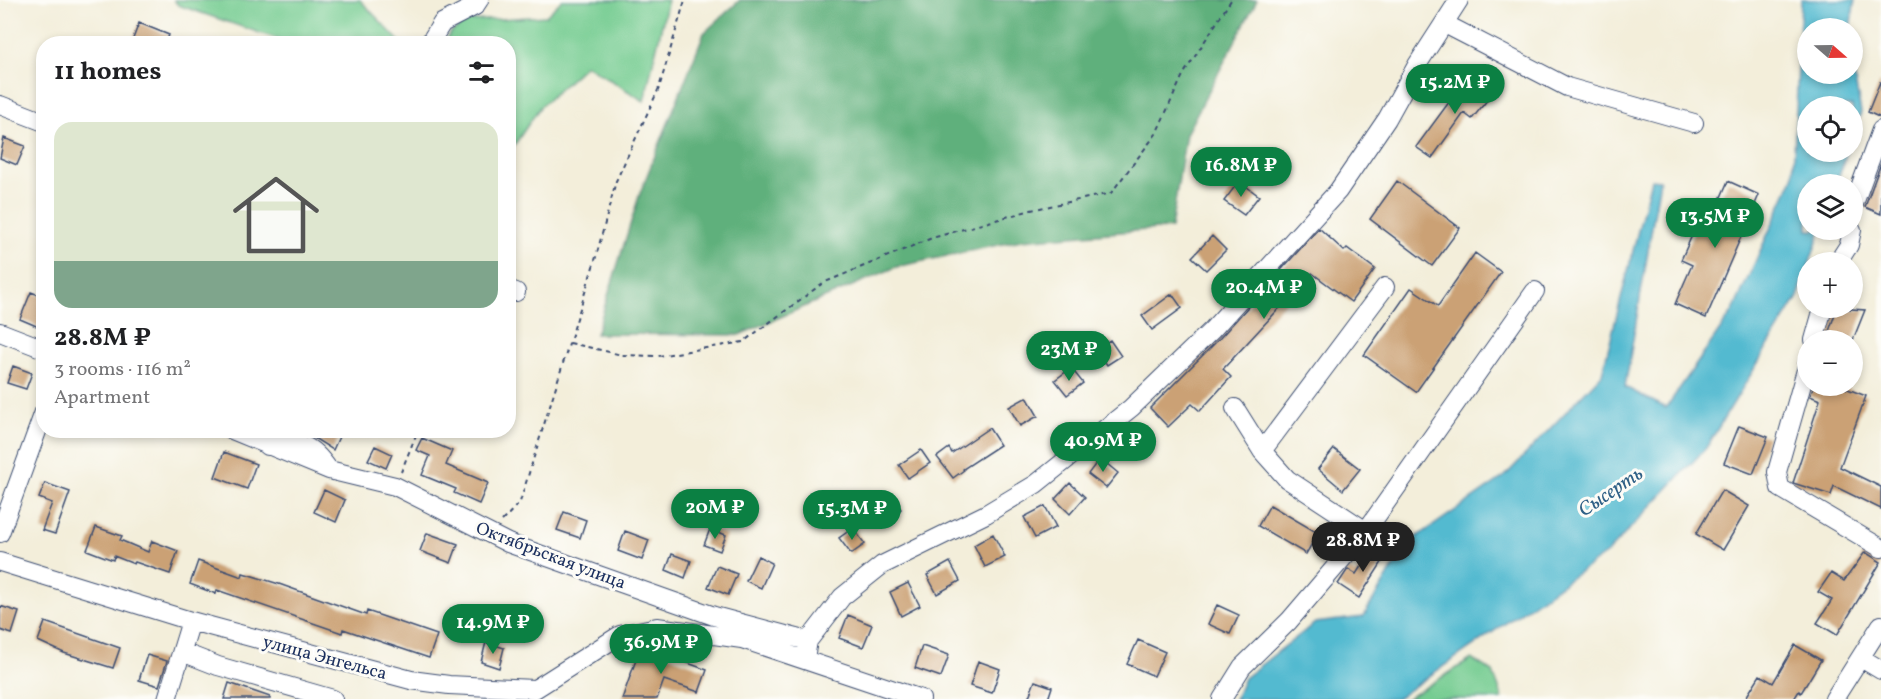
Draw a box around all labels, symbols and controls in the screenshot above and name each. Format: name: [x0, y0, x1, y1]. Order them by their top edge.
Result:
north arrow: [1797, 18, 1863, 84]
map controls: [1797, 18, 1863, 396]
text: 11 homes: [54, 54, 161, 90]
icon: filters: [465, 56, 498, 89]
pin: 15.2M ₽: [1400, 64, 1510, 115]
text: 15.2M ₽: [1420, 69, 1490, 97]
button: locate: [1797, 96, 1863, 162]
pin: 16.8M ₽: [1186, 147, 1296, 198]
text: 16.8M ₽: [1205, 152, 1277, 180]
icon: home: [222, 161, 330, 269]
button: layers: [1797, 174, 1863, 240]
pin: 13.5M ₽: [1660, 198, 1770, 249]
text: 13.5M ₽: [1680, 203, 1750, 231]
button: +: [1797, 252, 1863, 318]
pin: 20.4M ₽: [1209, 269, 1319, 320]
text: 20.4M ₽: [1225, 274, 1303, 302]
text: 28.8M ₽: [54, 320, 151, 356]
button: −: [1797, 330, 1863, 396]
pin: 23M ₽: [1027, 331, 1111, 382]
text: 23M ₽: [1040, 336, 1098, 364]
text: 3 rooms · 116 m²: [54, 356, 191, 384]
text: Apartment: [54, 384, 150, 412]
pin: 40.9M ₽: [1048, 422, 1158, 473]
text: 40.9M ₽: [1064, 427, 1142, 455]
water label: Сысерть: [1573, 461, 1649, 525]
pin: 20M ₽: [673, 489, 757, 540]
pin: 15.3M ₽: [797, 490, 907, 541]
text: 20M ₽: [685, 494, 745, 522]
text: 15.3M ₽: [817, 495, 887, 523]
street label: Октябрьская улица: [472, 516, 629, 597]
pin: 28.8M ₽: [1308, 522, 1418, 573]
text: 28.8M ₽: [1326, 527, 1400, 555]
pin: 14.9M ₽: [438, 604, 548, 655]
text: 14.9M ₽: [456, 609, 530, 637]
pin: 36.9M ₽: [606, 624, 716, 675]
text: 36.9M ₽: [624, 629, 698, 657]
street label: улица Энгельса: [260, 630, 389, 687]

